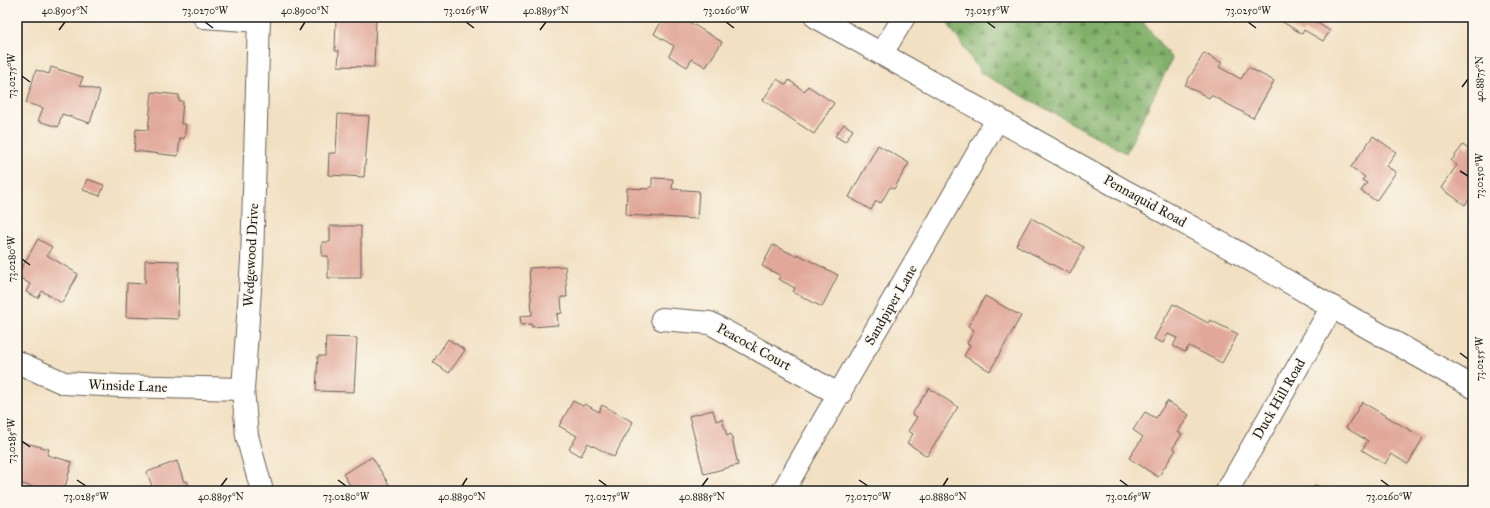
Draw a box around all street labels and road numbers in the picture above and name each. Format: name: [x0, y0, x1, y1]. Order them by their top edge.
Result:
street label: Pennaquid Road: [1100, 171, 1190, 232]
street label: Wedgewood Drive: [240, 203, 262, 307]
street label: Sandpiper Lane: [861, 262, 921, 348]
street label: Peacock Court: [714, 320, 794, 374]
street label: Duck Hill Road: [1249, 356, 1309, 442]
street label: Winside Lane: [88, 376, 168, 396]

